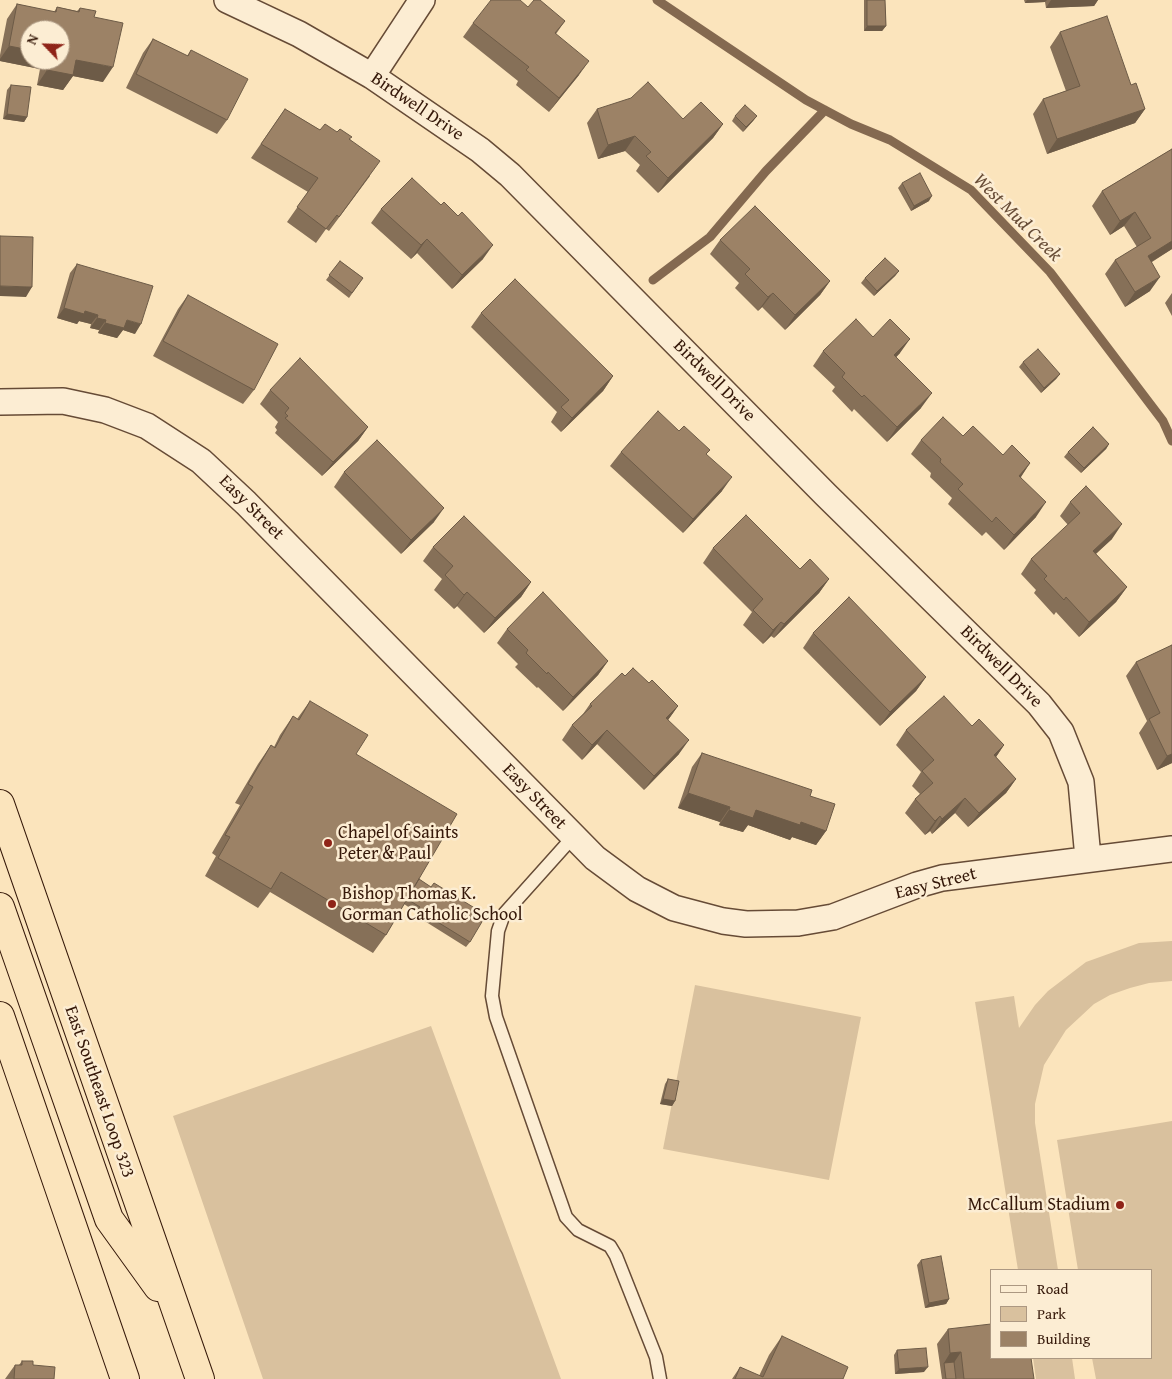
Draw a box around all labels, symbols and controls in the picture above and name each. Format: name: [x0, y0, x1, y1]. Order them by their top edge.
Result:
north arrow: [20, 20, 70, 70]
text: N: [21, 31, 43, 48]
street label: Birdwell Drive: [366, 68, 468, 146]
water label: West Mud Creek: [968, 169, 1066, 267]
street label: Birdwell Drive: [668, 335, 760, 427]
street label: Easy Street: [214, 471, 288, 545]
street label: Birdwell Drive: [955, 621, 1047, 713]
street label: Easy Street: [497, 760, 571, 834]
place label: Chapel of Saints Peter & Paul: [338, 822, 458, 864]
marker: Chapel of Saints Peter & Paul: [322, 837, 334, 849]
street label: Easy Street: [893, 863, 979, 905]
place label: Bishop Thomas K. Gorman Catholic School: [342, 883, 523, 926]
marker: Bishop Thomas K. Gorman Catholic School: [326, 898, 338, 910]
street label: East Southeast Loop 323: [59, 1003, 139, 1181]
place label: McCallum Stadium: [968, 1194, 1110, 1216]
marker: McCallum Stadium: [1114, 1199, 1126, 1211]
legend: [990, 1269, 1152, 1359]
text: Road: [1037, 1278, 1068, 1299]
text: Park: [1037, 1303, 1066, 1324]
text: Building: [1037, 1328, 1090, 1349]

